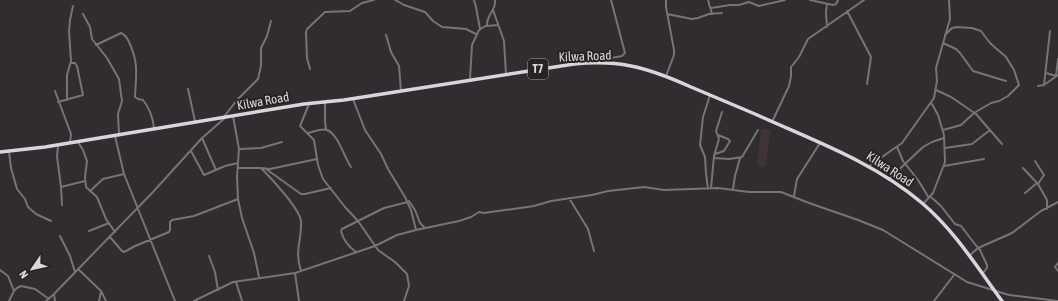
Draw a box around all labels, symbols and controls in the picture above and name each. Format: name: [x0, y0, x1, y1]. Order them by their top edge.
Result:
street label: Kilwa Road: [558, 48, 612, 64]
road number: T7: [528, 59, 548, 79]
street label: Kilwa Road: [236, 89, 290, 113]
street label: Kilwa Road: [864, 148, 916, 190]
north arrow: [12, 249, 52, 289]
text: N: [17, 269, 31, 281]

